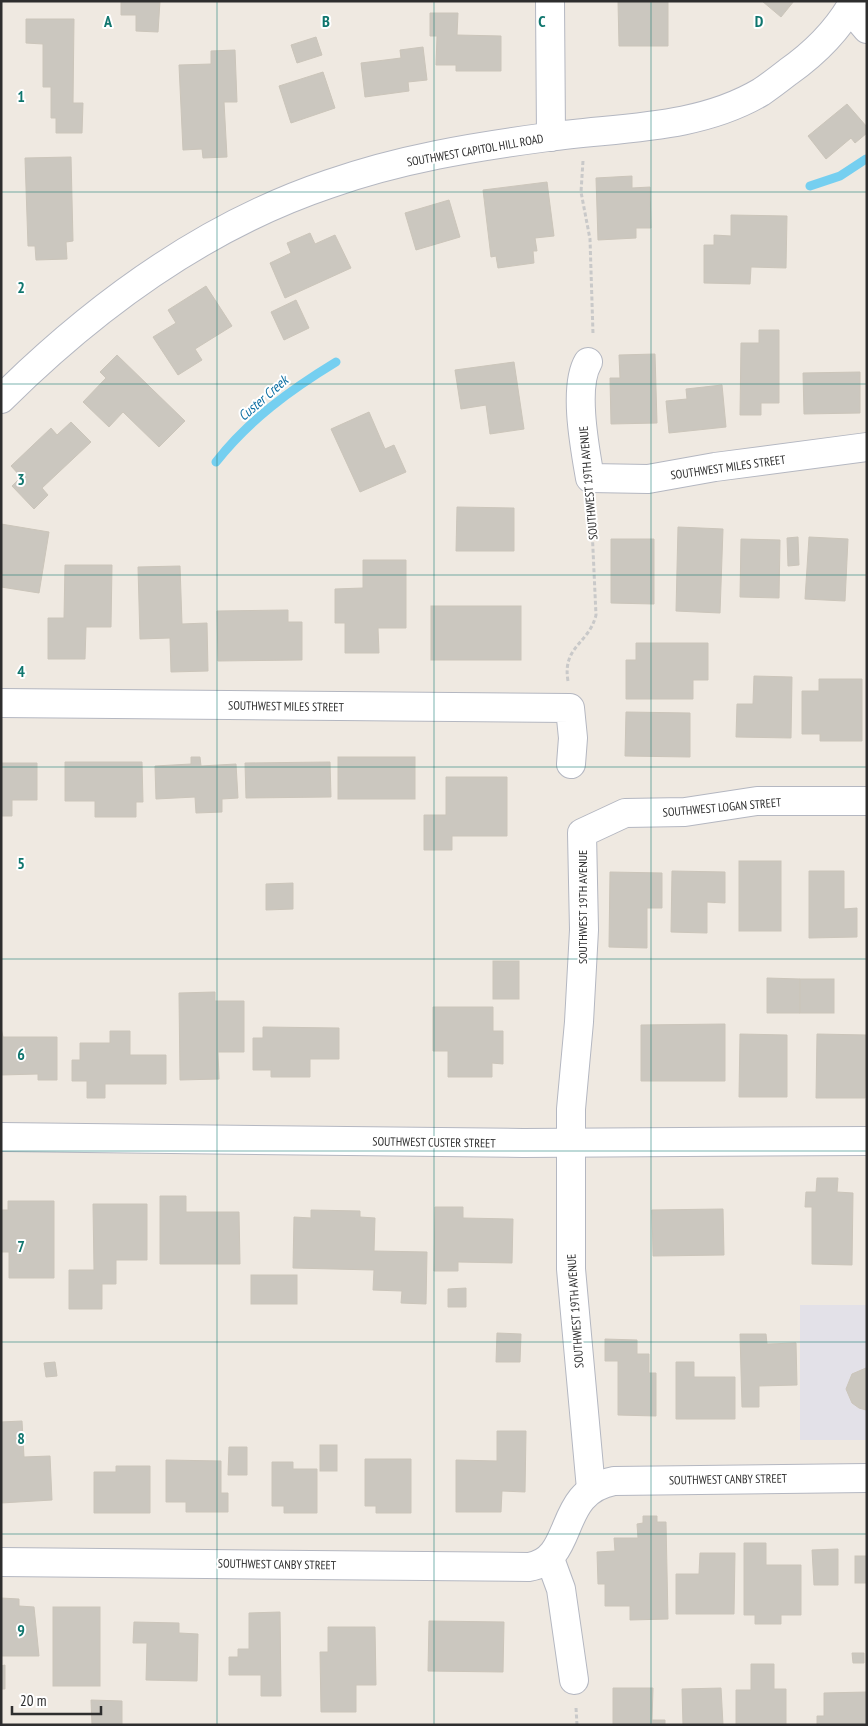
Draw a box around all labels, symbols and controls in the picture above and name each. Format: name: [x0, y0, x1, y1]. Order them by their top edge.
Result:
text: A: [103, 11, 113, 31]
text: B: [322, 11, 330, 31]
text: C: [538, 11, 546, 31]
text: D: [755, 11, 764, 31]
text: 1: [17, 86, 25, 106]
street label: SOUTHWEST CAPITOL HILL ROAD: [406, 131, 544, 169]
text: 2: [17, 277, 25, 297]
water label: Custer Creek: [234, 370, 293, 425]
street label: SOUTHWEST 19TH AVENUE: [576, 425, 600, 541]
street label: SOUTHWEST MILES STREET: [670, 451, 787, 482]
text: 3: [17, 469, 25, 489]
text: 4: [17, 661, 25, 681]
street label: SOUTHWEST MILES STREET: [228, 697, 345, 715]
street label: SOUTHWEST LOGAN STREET: [662, 794, 783, 820]
street label: SOUTHWEST 19TH AVENUE: [575, 850, 590, 964]
text: 5: [17, 853, 25, 873]
text: 6: [17, 1044, 25, 1064]
street label: SOUTHWEST CUSTER STREET: [372, 1133, 496, 1151]
text: 7: [17, 1236, 25, 1256]
street label: SOUTHWEST 19TH AVENUE: [564, 1253, 586, 1369]
text: 8: [17, 1428, 25, 1448]
street label: SOUTHWEST CANBY STREET: [669, 1470, 788, 1488]
street label: SOUTHWEST CANBY STREET: [218, 1555, 337, 1573]
text: 9: [17, 1620, 25, 1640]
scale bar: [12, 1684, 101, 1716]
text: 20 m: [20, 1691, 46, 1710]

